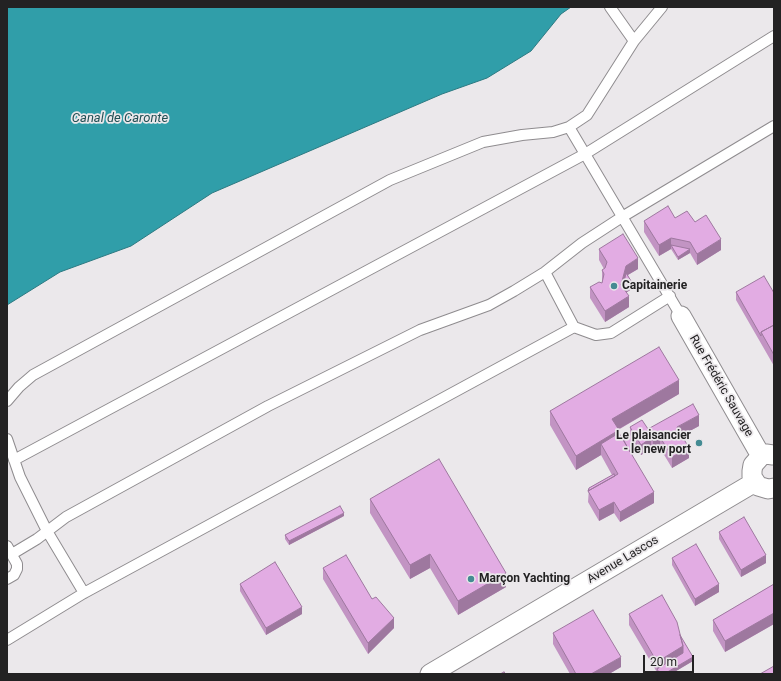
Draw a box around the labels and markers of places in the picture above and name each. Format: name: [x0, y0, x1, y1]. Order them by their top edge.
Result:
place label: Capitainerie: [622, 279, 687, 293]
marker: Capitainerie: [609, 281, 619, 291]
place label: Le plaisancier - le new port: [616, 429, 691, 457]
marker: Le plaisancier - le new port: [694, 438, 704, 448]
place label: Marçon Yachting: [479, 572, 570, 586]
marker: Marçon Yachting: [466, 574, 476, 584]

